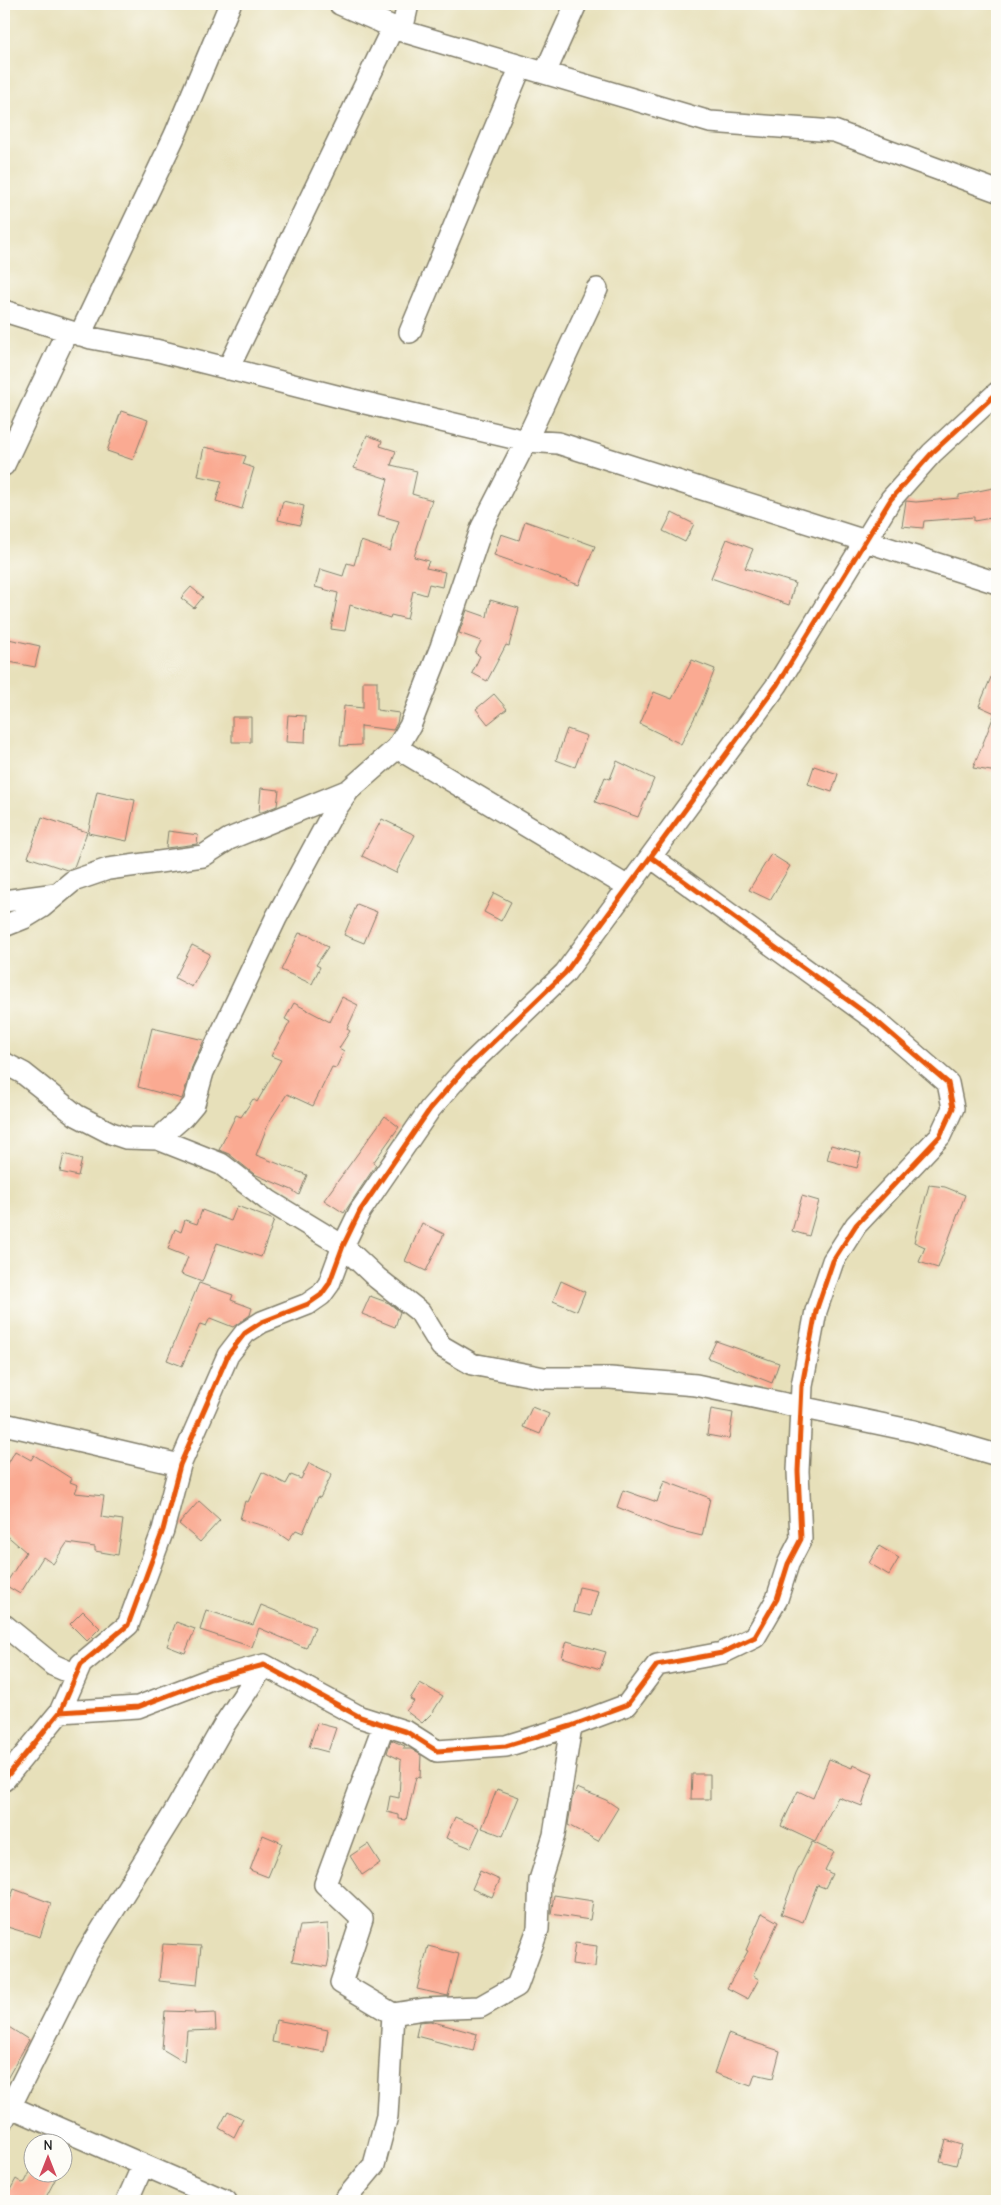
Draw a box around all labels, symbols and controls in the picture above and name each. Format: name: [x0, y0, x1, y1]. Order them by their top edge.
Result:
north arrow: [22, 2132, 72, 2182]
text: N: [43, 2137, 53, 2154]

